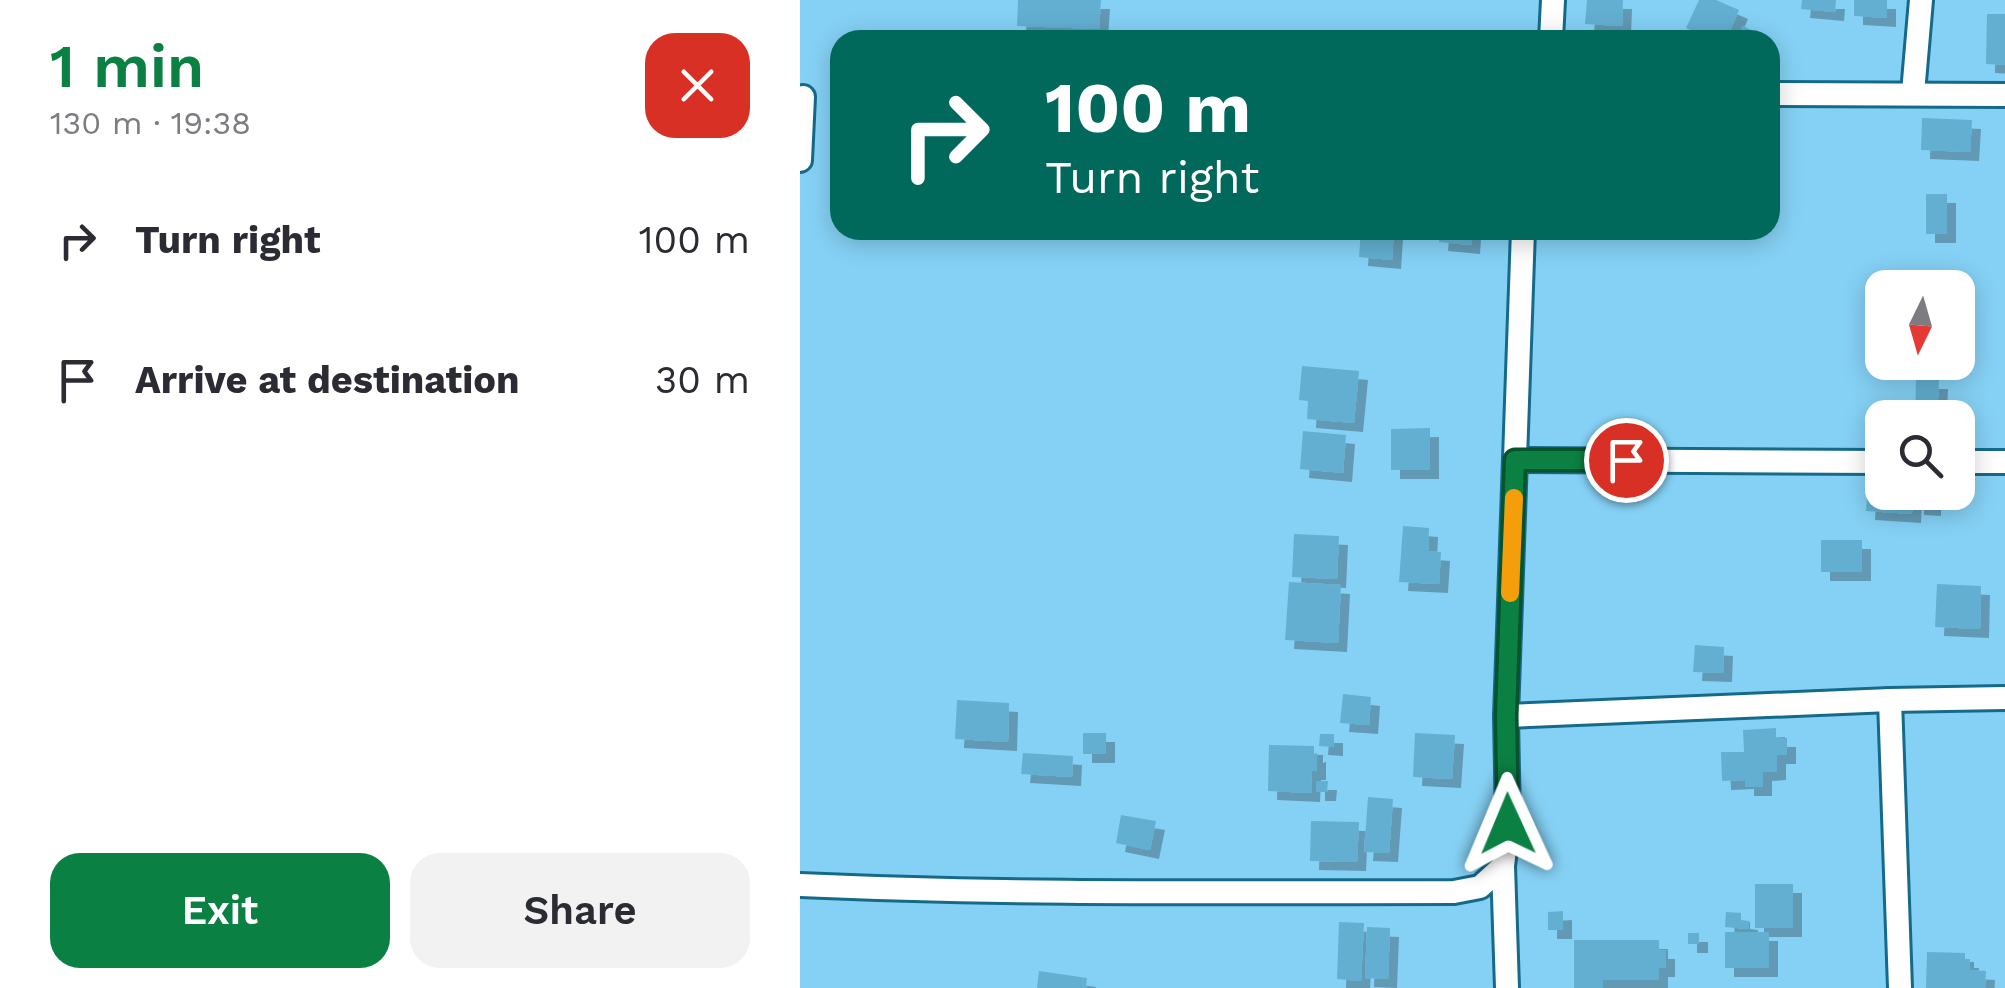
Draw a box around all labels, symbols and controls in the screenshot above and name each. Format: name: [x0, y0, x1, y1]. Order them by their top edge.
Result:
text: 1 min: [50, 31, 204, 102]
button: close: [645, 33, 750, 138]
text: 100 m: [1045, 67, 1251, 149]
icon: right: [880, 70, 1010, 200]
text: 130 m · 19:38: [50, 104, 251, 142]
text: Turn right: [1045, 151, 1259, 204]
icon: right: [50, 213, 105, 268]
text: Turn right: [135, 218, 321, 262]
text: 100 m: [639, 218, 750, 262]
north arrow: [1865, 270, 1975, 380]
map controls: [1865, 270, 1975, 510]
icon: arrive: [50, 353, 105, 408]
text: Arrive at destination: [135, 358, 520, 402]
text: 30 m: [655, 358, 750, 402]
button: search: [1865, 400, 1975, 510]
pin: [1584, 418, 1669, 503]
icon: arrive: [1599, 433, 1654, 488]
position arrow: [1456, 772, 1560, 876]
button: Exit: [50, 853, 390, 968]
button: Share: [410, 853, 750, 968]

